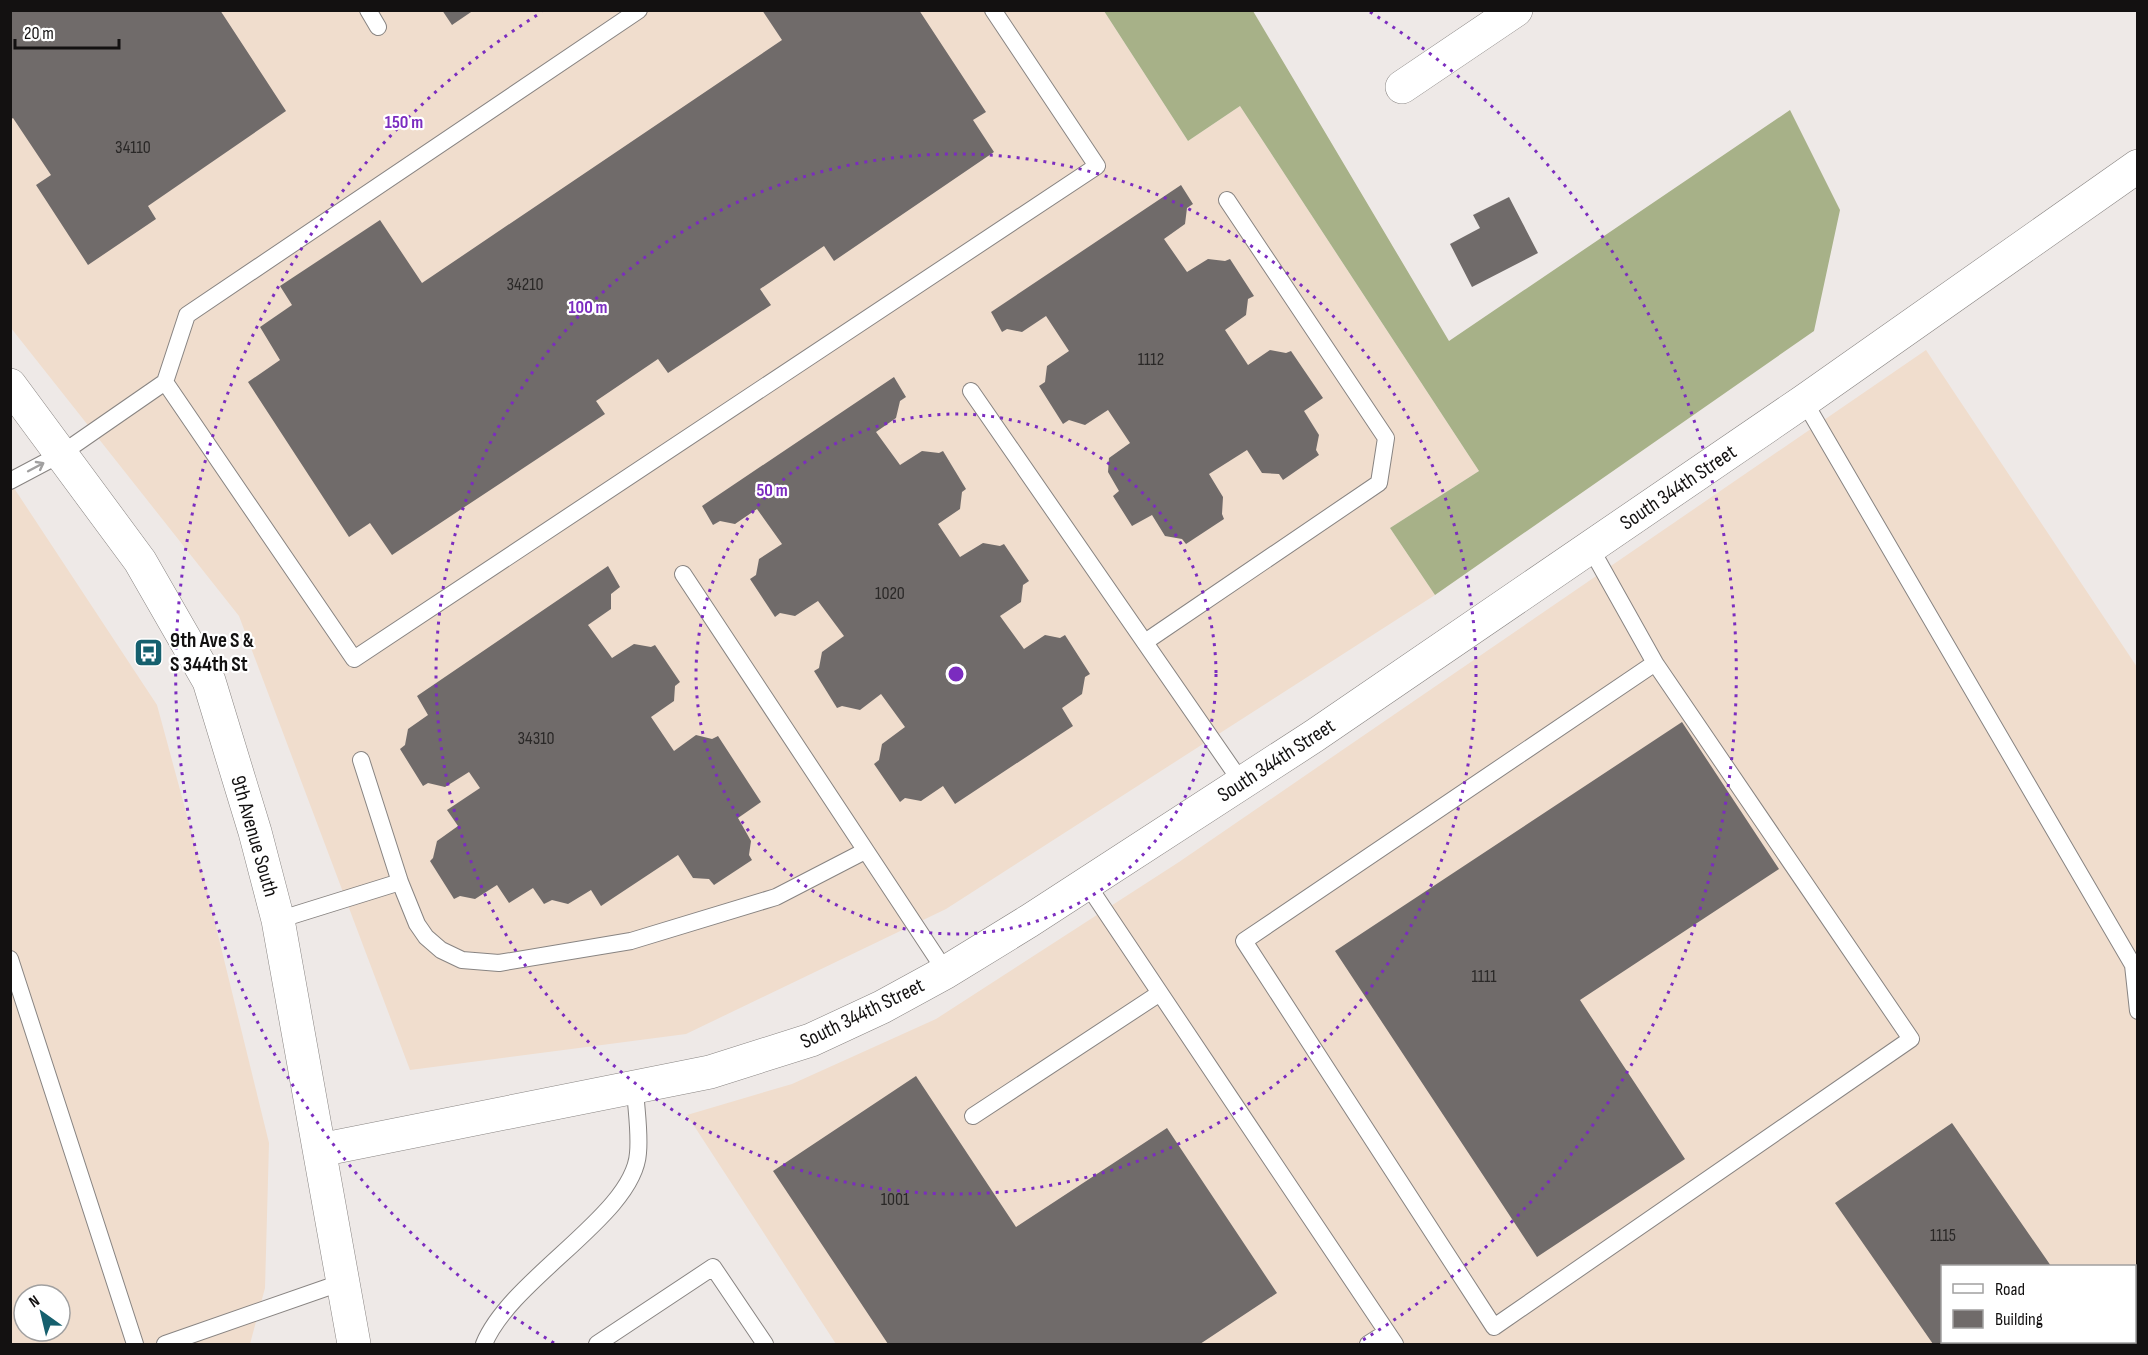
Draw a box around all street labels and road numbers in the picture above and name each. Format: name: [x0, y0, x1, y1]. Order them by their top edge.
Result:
street label: South 344th Street: [1615, 439, 1741, 535]
street label: South 344th Street: [1213, 713, 1340, 808]
street label: 9th Avenue South: [225, 773, 284, 900]
street label: South 344th Street: [796, 973, 928, 1054]

